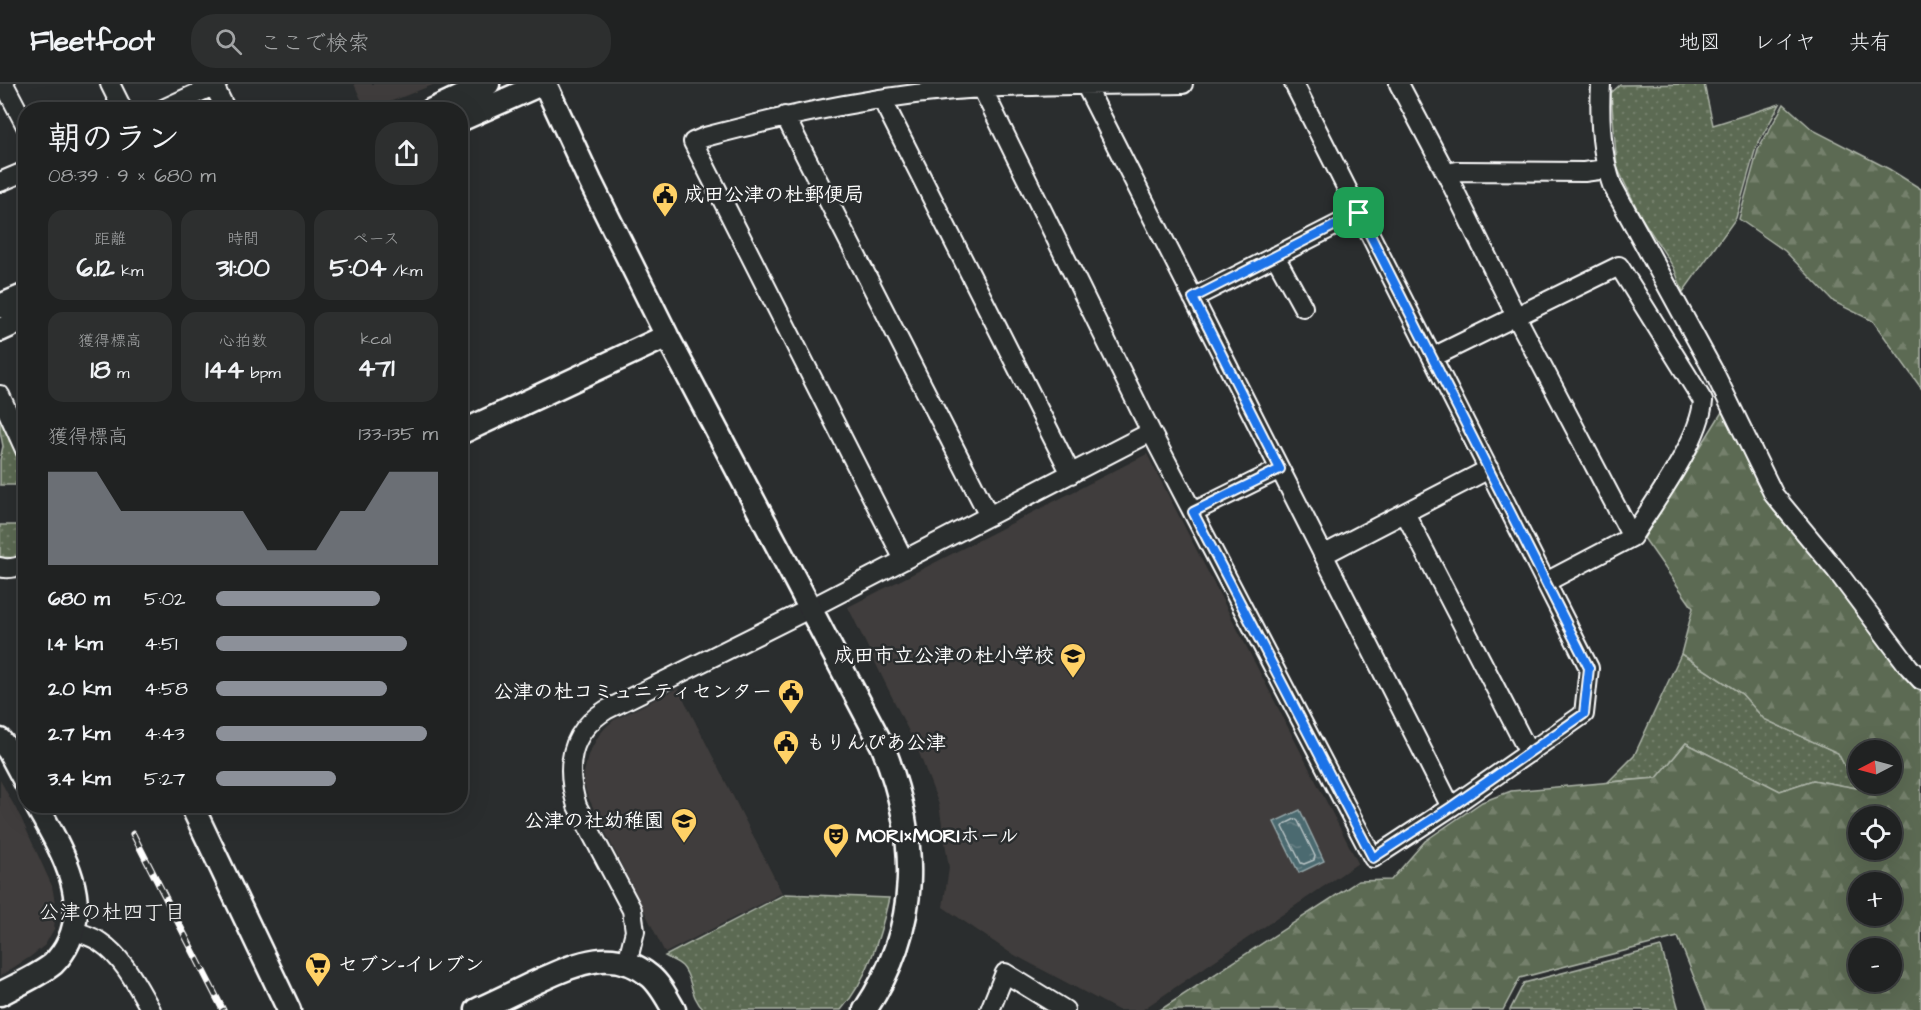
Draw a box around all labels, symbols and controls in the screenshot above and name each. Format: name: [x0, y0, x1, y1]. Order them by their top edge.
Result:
search box: [191, 14, 611, 68]
text: Fleetfoot: [30, 22, 155, 61]
icon: search: [212, 25, 245, 58]
text: ここで検索: [260, 28, 370, 59]
text: 地図: [1679, 28, 1721, 57]
text: レイヤ: [1754, 28, 1816, 57]
text: 共有: [1849, 28, 1891, 57]
text: 朝のラン: [48, 116, 180, 162]
button: share: [375, 122, 438, 185]
text: 08:39 · 9 × 680 m: [48, 162, 216, 190]
public building icon: 成田公津の杜郵便局: [650, 180, 680, 218]
place label: 成田公津の杜郵便局: [684, 181, 864, 209]
pin: [1333, 187, 1384, 238]
icon: arrive: [1342, 196, 1375, 229]
text: 距離: [94, 228, 126, 250]
text: 時間: [227, 228, 259, 250]
text: ペース: [352, 228, 400, 250]
text: 6.12: [77, 250, 115, 286]
text: 31:00: [216, 250, 270, 286]
text: 5:04: [330, 250, 386, 286]
text: km: [115, 260, 143, 282]
text: /km: [386, 260, 422, 282]
text: kcal: [361, 328, 391, 350]
text: 獲得標高: [78, 330, 142, 352]
text: 心拍数: [219, 330, 267, 352]
text: 471: [357, 350, 395, 386]
text: 18: [90, 352, 111, 388]
text: 144: [205, 352, 244, 388]
text: m: [111, 362, 130, 384]
text: bpm: [244, 362, 281, 384]
text: 133–135 m: [358, 420, 438, 448]
text: 獲得標高: [48, 423, 128, 451]
text: 680 m: [48, 585, 110, 613]
text: 5:02: [144, 585, 186, 613]
text: 1.4 km: [48, 630, 103, 658]
text: 4:51: [144, 630, 178, 658]
school or university icon: 成田市立公津の杜小学校: [1058, 641, 1088, 679]
place label: 成田市立公津の杜小学校: [834, 642, 1054, 670]
text: 2.0 km: [48, 675, 111, 703]
text: 4:58: [144, 675, 188, 703]
public building icon: 公津の杜コミュニティセンター: [776, 677, 806, 715]
place label: 公津の杜コミュニティセンター: [493, 678, 772, 706]
text: 2.7 km: [48, 720, 110, 748]
text: 4:43: [144, 720, 185, 748]
public building icon: もりんぴあ公津: [771, 728, 801, 766]
place label: もりんぴあ公津: [806, 729, 946, 757]
north arrow: [1848, 740, 1902, 794]
map controls: [1848, 740, 1902, 992]
text: 3.4 km: [48, 765, 110, 793]
text: 5:27: [144, 765, 185, 793]
school or university icon: 公津の社幼稚園: [669, 806, 699, 844]
button: locate: [1848, 806, 1902, 860]
place label: 公津の社幼稚園: [524, 807, 664, 835]
theatre icon: MORI×MORIホール: [821, 821, 851, 859]
place label: MORI×MORIホール: [856, 822, 1019, 850]
button: +: [1848, 872, 1902, 926]
district label: 公津の杜四丁目: [39, 898, 186, 927]
button: −: [1848, 938, 1902, 992]
supermarket icon: セブン-イレブン: [303, 950, 333, 988]
place label: セブン-イレブン: [338, 951, 484, 979]

